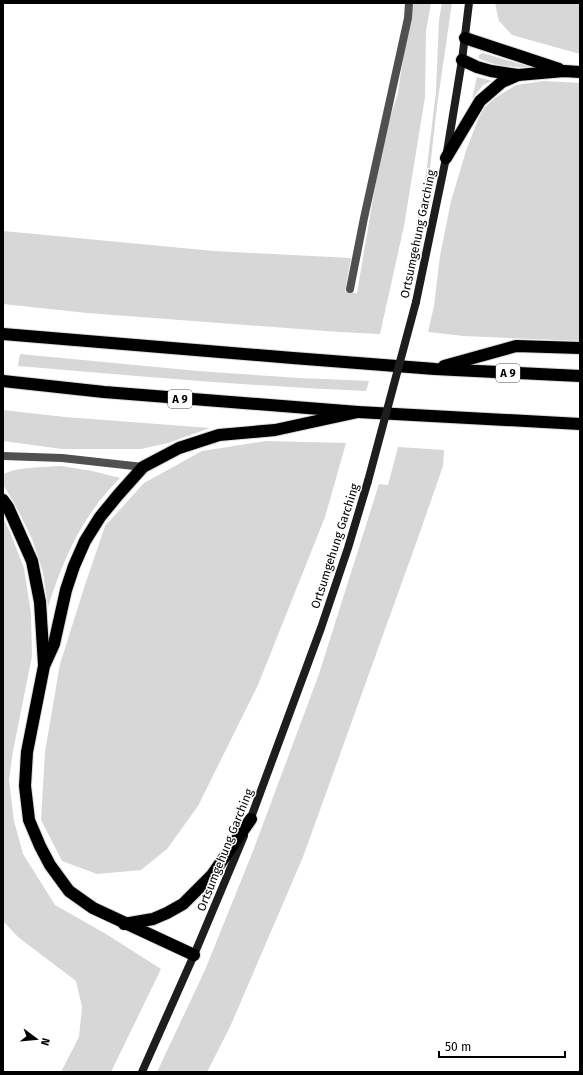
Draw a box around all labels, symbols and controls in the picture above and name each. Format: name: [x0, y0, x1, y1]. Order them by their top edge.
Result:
street label: Ortsumgehung Garching: [398, 168, 439, 300]
road number: A 9: [496, 364, 520, 382]
road number: A 9: [168, 390, 192, 408]
street label: Ortsumgehung Garching: [308, 481, 362, 610]
street label: Ortsumgehung Garching: [194, 786, 256, 913]
north arrow: [16, 1019, 56, 1059]
scale bar: [439, 1033, 565, 1059]
text: N: [38, 1036, 52, 1047]
text: 50 m: [445, 1040, 471, 1054]

